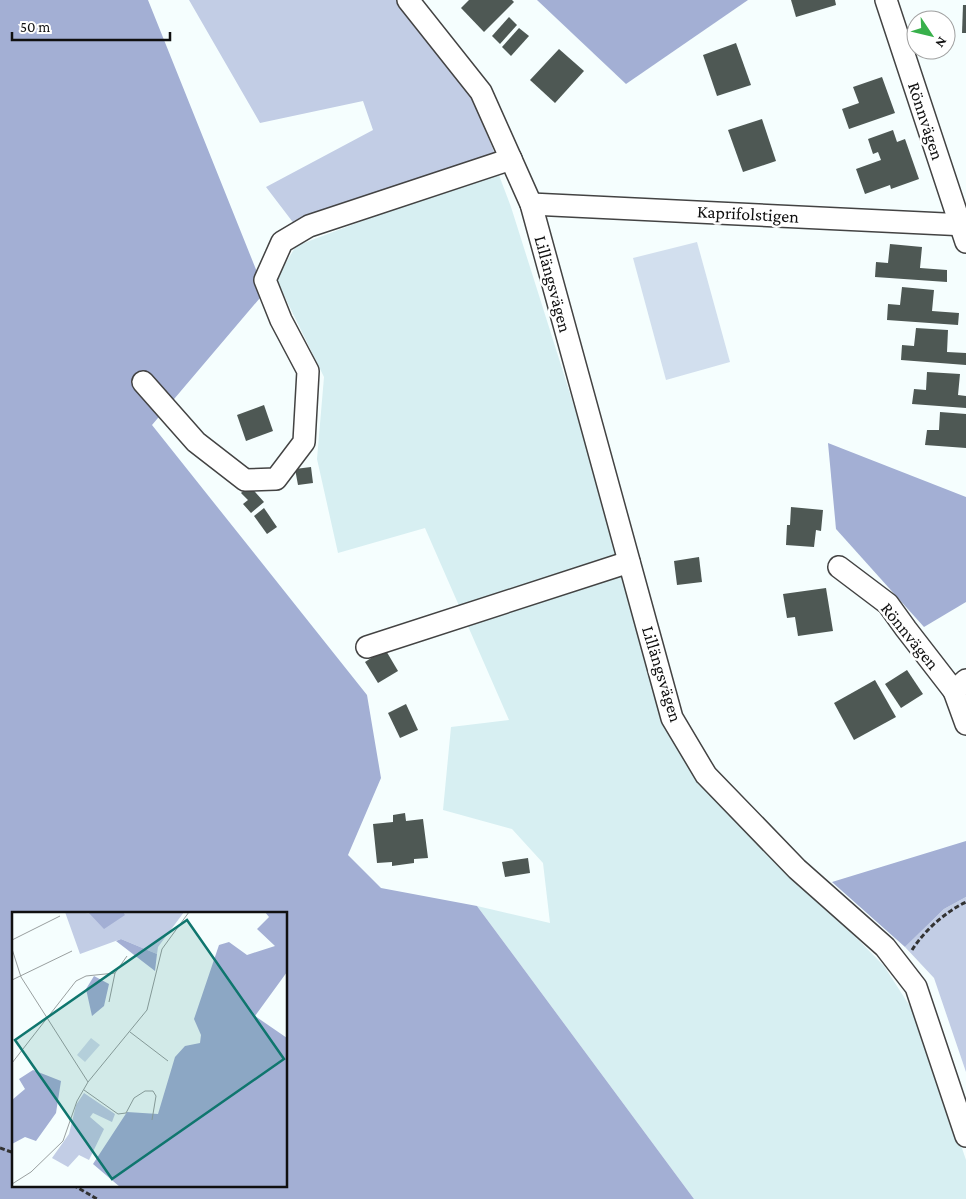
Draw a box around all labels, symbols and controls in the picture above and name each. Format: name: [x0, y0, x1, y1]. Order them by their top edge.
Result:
scale bar: [12, 10, 170, 42]
north arrow: [906, 10, 956, 60]
text: 50 m: [20, 19, 50, 35]
text: N: [932, 34, 951, 51]
street label: Rönnvägen: [904, 80, 948, 163]
street label: Kaprifolstigen: [697, 201, 800, 227]
street label: Lillängsvägen: [530, 233, 576, 335]
street label: Rönnvägen: [877, 598, 943, 674]
street label: Lillängsvägen: [638, 624, 686, 725]
inset map: [12, 912, 288, 1186]

